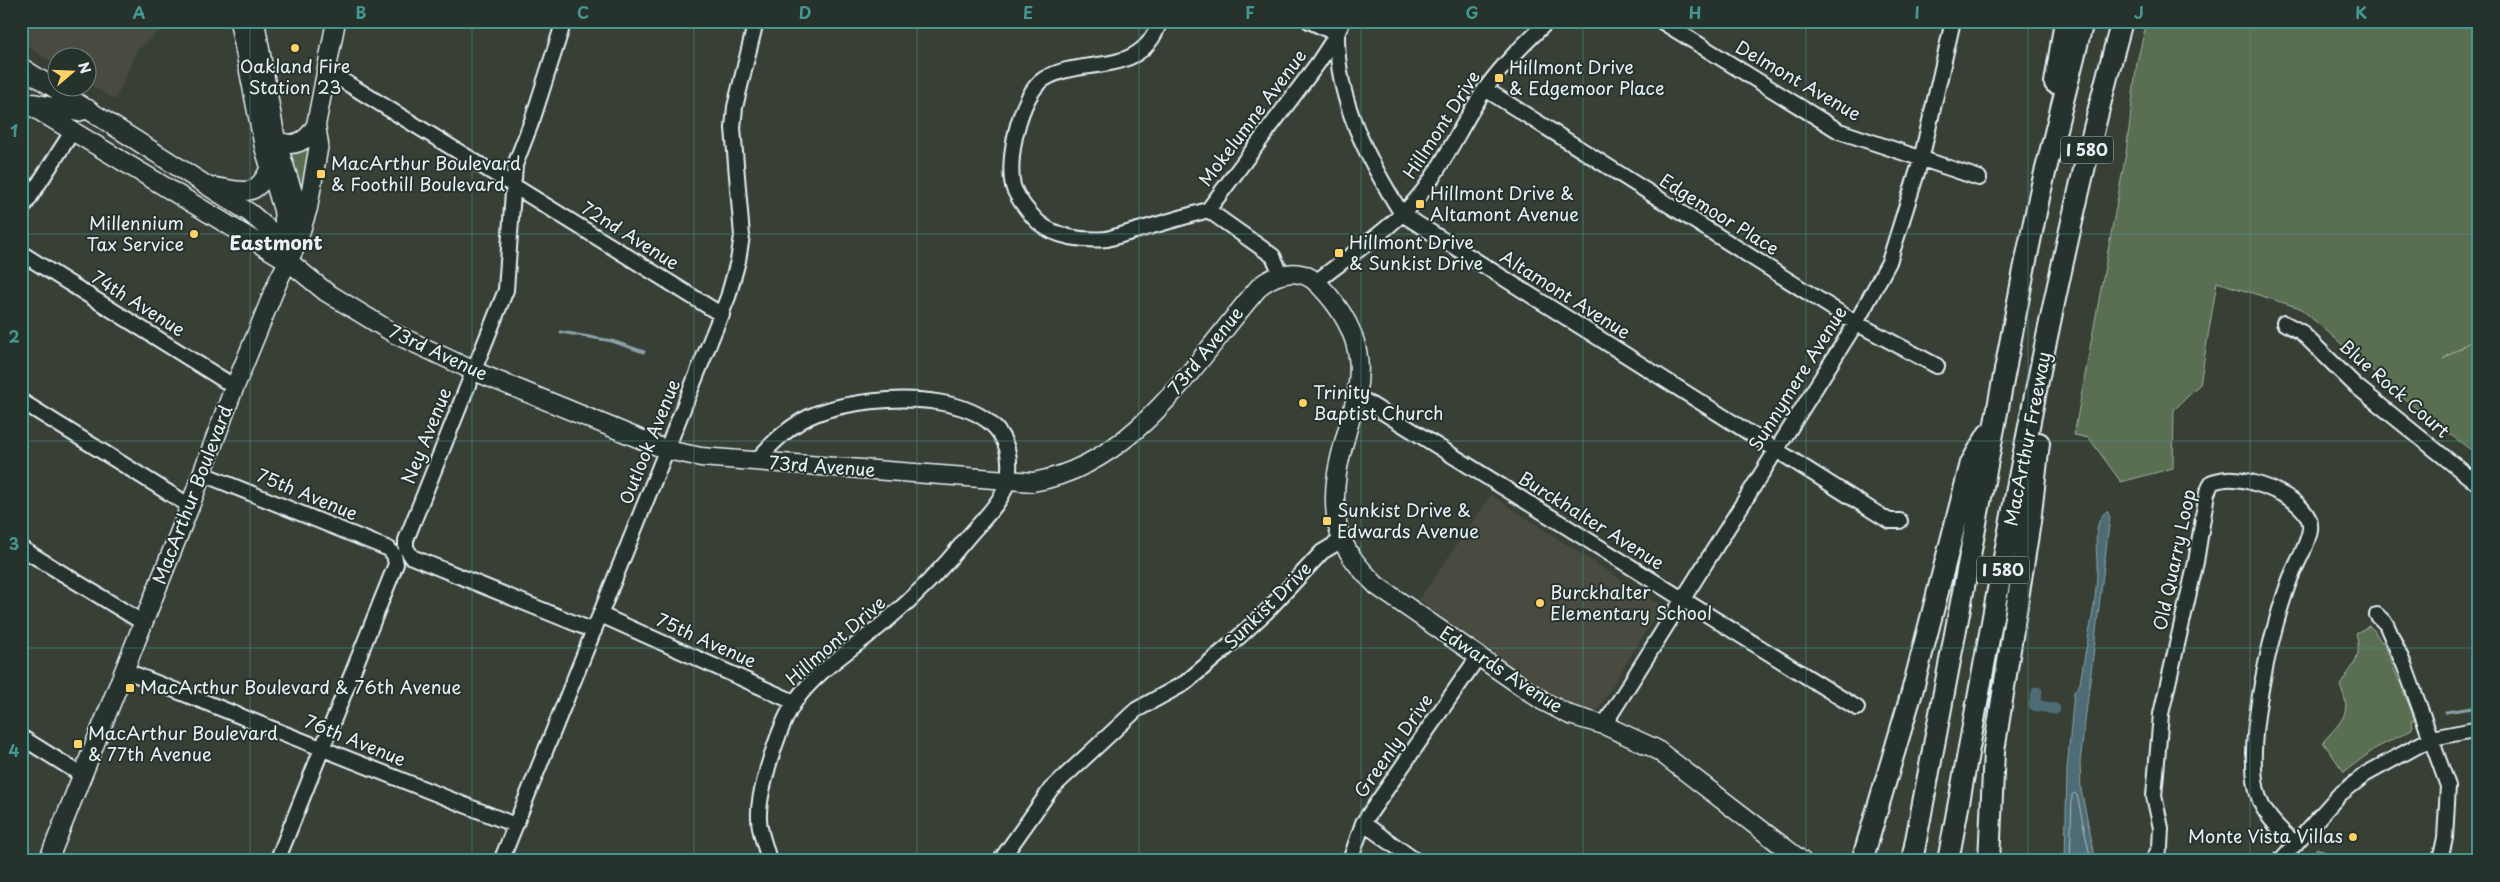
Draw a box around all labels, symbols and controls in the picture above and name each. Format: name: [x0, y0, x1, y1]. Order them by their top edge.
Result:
text: A: [133, 0, 146, 24]
text: B: [356, 0, 367, 24]
text: C: [577, 0, 589, 24]
text: D: [799, 0, 811, 24]
text: E: [1023, 0, 1033, 24]
text: F: [1245, 0, 1255, 24]
text: G: [1465, 0, 1479, 24]
text: H: [1689, 0, 1701, 24]
text: I: [1914, 0, 1920, 24]
text: J: [2134, 0, 2144, 24]
text: K: [2355, 0, 2367, 24]
street label: Delmont Avenue: [1731, 33, 1867, 127]
marker: Oakland Fire Station 23: [289, 42, 301, 54]
street label: Mokelumne Avenue: [1191, 43, 1312, 191]
north arrow: [48, 48, 98, 98]
place label: Oakland Fire Station 23: [240, 52, 350, 100]
place label: Hillmont Drive & Edgemoor Place: [1509, 53, 1664, 101]
text: N: [73, 59, 96, 76]
street label: Hillmont Drive: [1395, 65, 1486, 184]
marker: Hillmont Drive & Edgemoor Place: [1493, 72, 1505, 84]
text: 1: [10, 118, 18, 142]
road number: I 580: [2061, 136, 2113, 164]
place label: MacArthur Boulevard & Foothill Boulevard: [331, 149, 521, 197]
street label: Edgemoor Place: [1655, 166, 1785, 261]
marker: MacArthur Boulevard & Foothill Boulevard: [315, 168, 327, 180]
place label: Hillmont Drive & Altamont Avenue: [1430, 179, 1579, 227]
street label: 72nd Avenue: [577, 194, 685, 276]
marker: Hillmont Drive & Altamont Avenue: [1414, 198, 1426, 210]
place label: Millennium Tax Service: [87, 209, 184, 257]
marker: Millennium Tax Service: [188, 228, 200, 240]
district label: Eastmont: [229, 228, 323, 256]
place label: Hillmont Drive & Sunkist Drive: [1349, 228, 1483, 276]
street label: Altamont Avenue: [1495, 243, 1636, 345]
marker: Hillmont Drive & Sunkist Drive: [1333, 247, 1345, 259]
street label: 74th Avenue: [87, 263, 191, 342]
street label: 73rd Avenue: [1161, 300, 1249, 400]
street label: Sunnymere Avenue: [1741, 300, 1853, 456]
street label: 73rd Avenue: [385, 317, 493, 386]
text: 2: [8, 324, 20, 348]
street label: Blue Rock Court: [2334, 332, 2456, 444]
street label: MacArthur Freeway: [1996, 349, 2057, 528]
street label: Outlook Avenue: [611, 374, 686, 508]
place label: Trinity Baptist Church: [1313, 378, 1443, 426]
street label: Ney Avenue: [394, 383, 457, 488]
marker: Trinity Baptist Church: [1297, 397, 1309, 409]
street label: MacArthur Boulevard: [145, 401, 238, 588]
street label: 73rd Avenue: [768, 448, 876, 483]
street label: 75th Avenue: [253, 461, 362, 526]
street label: Burckhalter Avenue: [1514, 464, 1670, 576]
street label: Old Quarry Loop: [2145, 487, 2202, 633]
place label: Sunkist Drive & Edwards Avenue: [1337, 496, 1479, 544]
marker: Sunkist Drive & Edwards Avenue: [1321, 515, 1333, 527]
text: 3: [9, 531, 19, 555]
street label: Sunkist Drive: [1217, 555, 1317, 655]
road number: I 580: [1977, 556, 2029, 584]
place label: Burckhalter Elementary School: [1550, 578, 1712, 626]
street label: Hillmont Drive: [779, 589, 891, 691]
marker: Burckhalter Elementary School: [1534, 597, 1546, 609]
street label: 75th Avenue: [652, 606, 761, 674]
street label: Edwards Avenue: [1435, 619, 1569, 719]
place label: MacArthur Boulevard & 76th Avenue: [140, 673, 461, 700]
marker: MacArthur Boulevard & 76th Avenue: [124, 682, 136, 694]
street label: Greenly Drive: [1347, 688, 1439, 803]
street label: 76th Avenue: [301, 707, 410, 772]
place label: MacArthur Boulevard & 77th Avenue: [88, 719, 278, 767]
text: 4: [9, 738, 20, 762]
marker: MacArthur Boulevard & 77th Avenue: [72, 738, 84, 750]
place label: Monte Vista Villas: [2188, 822, 2343, 849]
marker: Monte Vista Villas: [2347, 831, 2359, 843]

